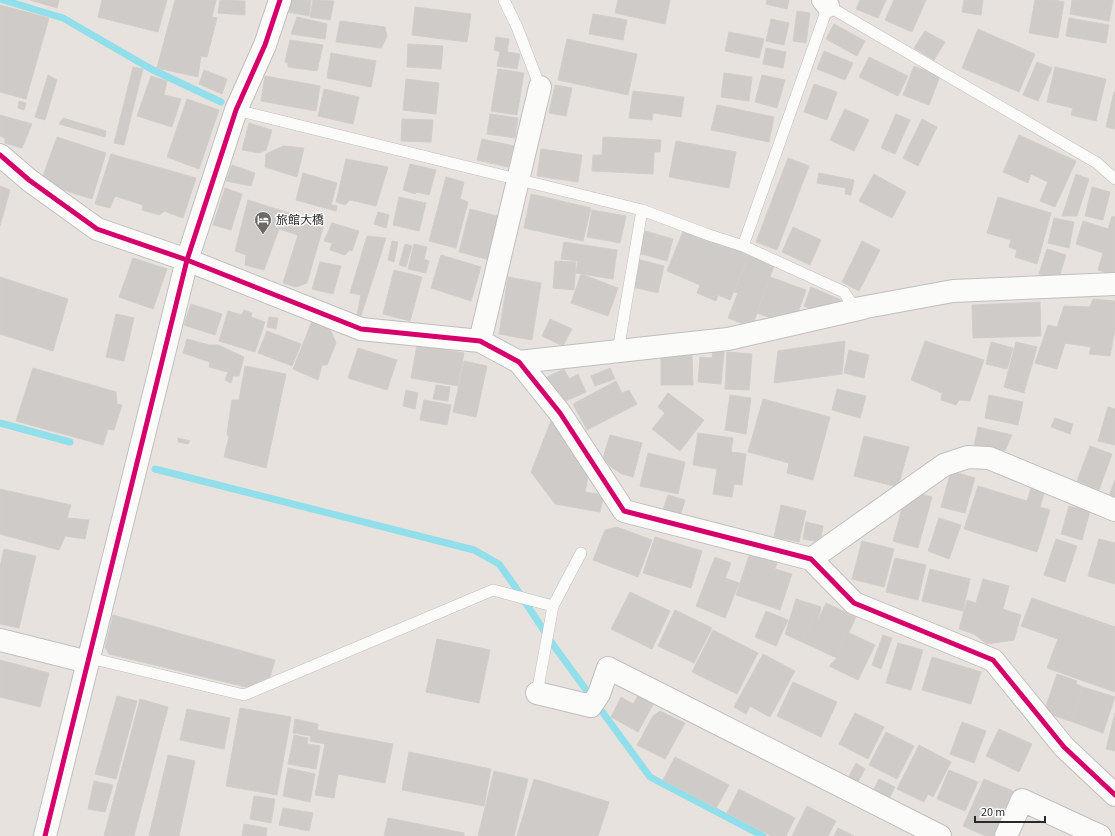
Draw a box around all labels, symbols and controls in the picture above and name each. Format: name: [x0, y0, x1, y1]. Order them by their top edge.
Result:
hotel icon: 旅館大橋: [253, 210, 273, 235]
place label: 旅館大橋: [276, 212, 324, 229]
scale bar: [975, 798, 1045, 824]
text: 20 m: [981, 804, 1005, 821]

